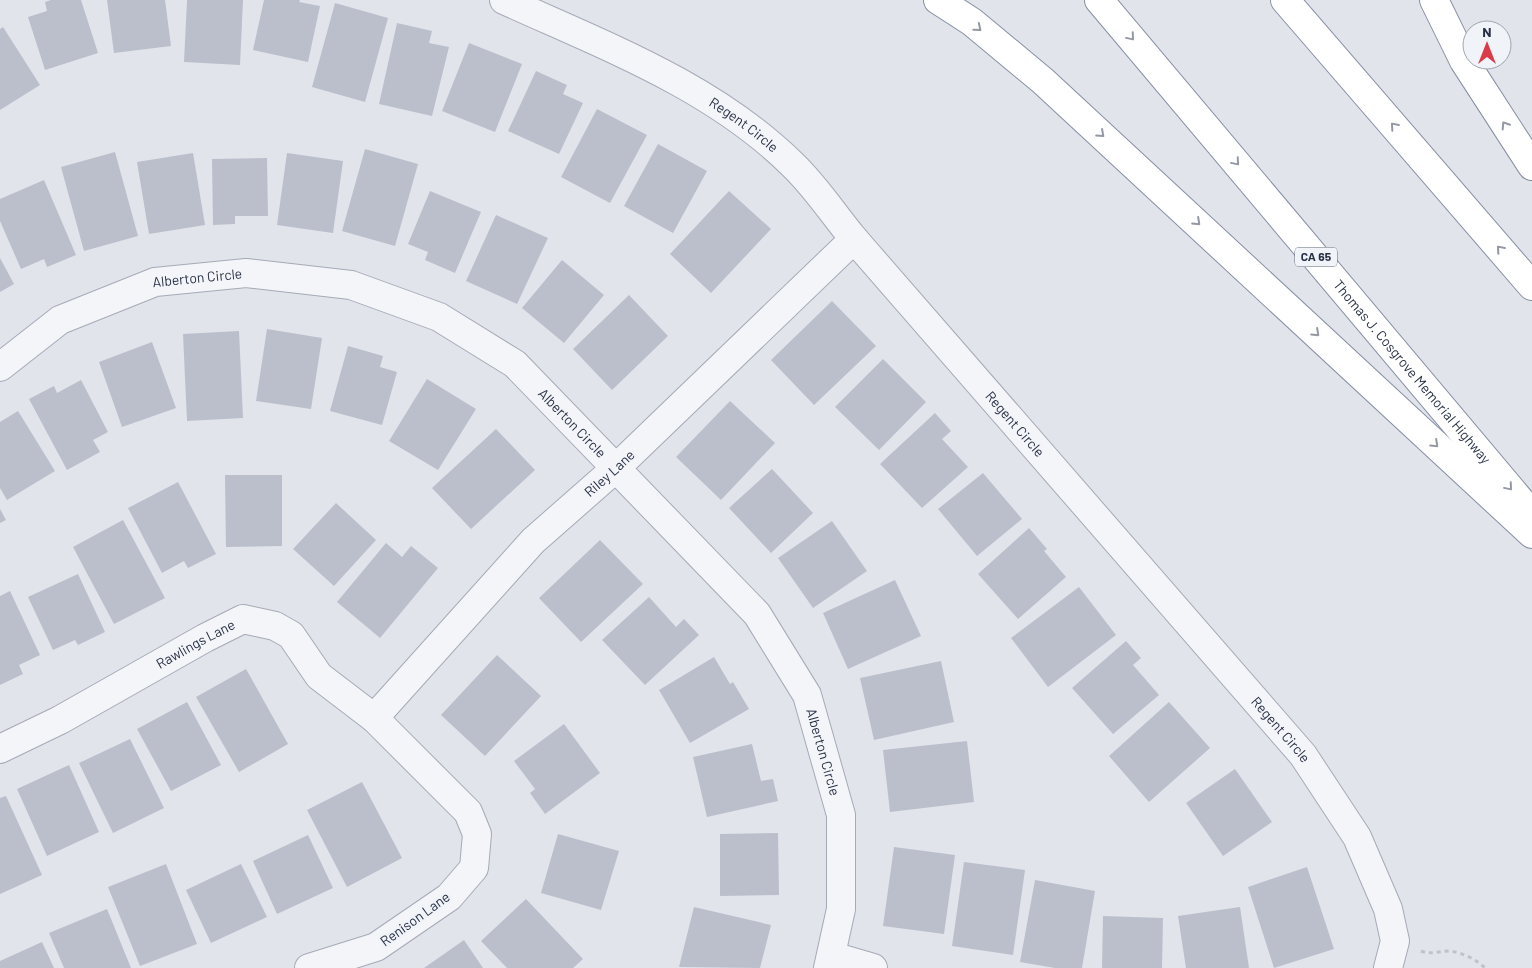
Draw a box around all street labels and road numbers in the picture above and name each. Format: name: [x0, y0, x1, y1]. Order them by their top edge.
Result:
street label: Regent Circle: [706, 93, 782, 155]
road number: CA 65: [1295, 248, 1337, 266]
street label: Alberton Circle: [152, 264, 243, 290]
street label: Thomas J. Cosgrove Memorial Highway: [1330, 276, 1495, 467]
street label: Alberton Circle: [535, 385, 610, 461]
street label: Regent Circle: [982, 387, 1049, 460]
street label: Riley Lane: [580, 446, 638, 500]
street label: Rawlings Lane: [153, 615, 237, 672]
street label: Regent Circle: [1248, 693, 1314, 765]
street label: Alberton Circle: [803, 706, 844, 797]
street label: Renison Lane: [377, 888, 453, 950]

